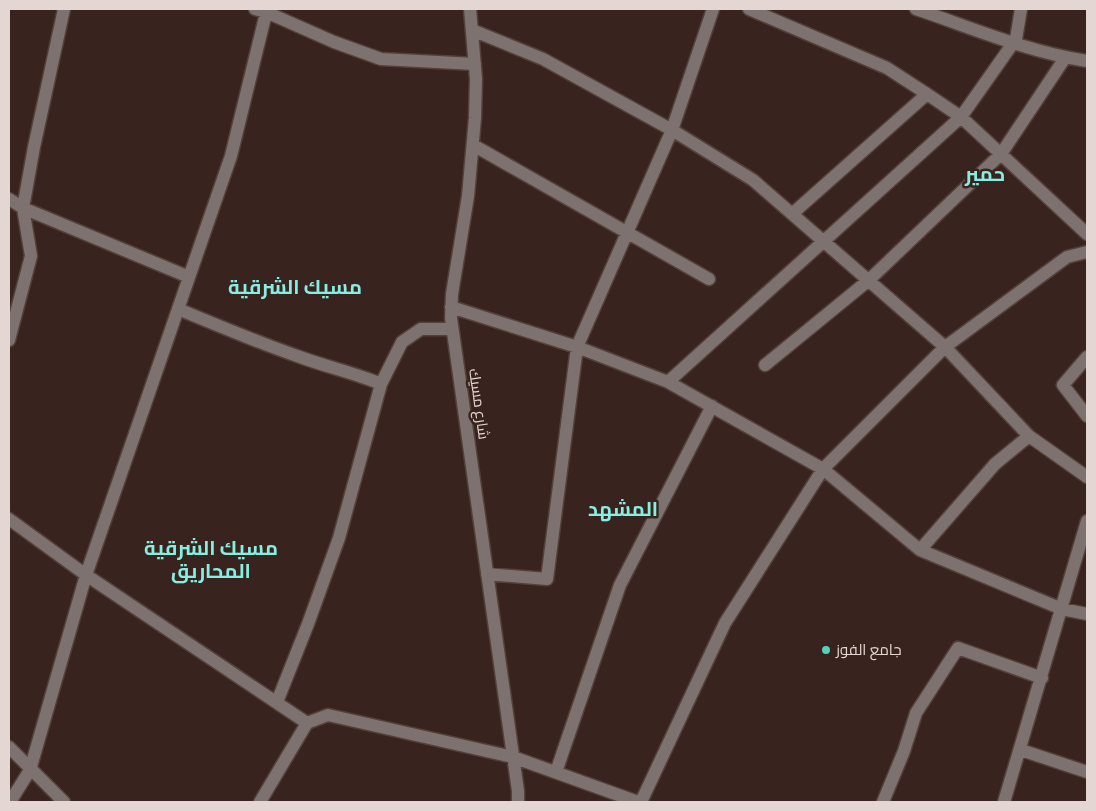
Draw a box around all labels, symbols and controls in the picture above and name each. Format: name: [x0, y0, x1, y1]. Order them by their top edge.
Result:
district label: حمير: [964, 162, 1005, 187]
district label: مسيك الشرقية: [228, 275, 362, 300]
street label: شارع مسيك: [463, 367, 493, 441]
district label: المشهد: [588, 497, 658, 522]
district label: مسيك الشرقية المحاريق: [144, 536, 278, 584]
place label: جامع الفوز: [835, 641, 902, 661]
marker: جامع الفوز: [820, 644, 832, 656]

